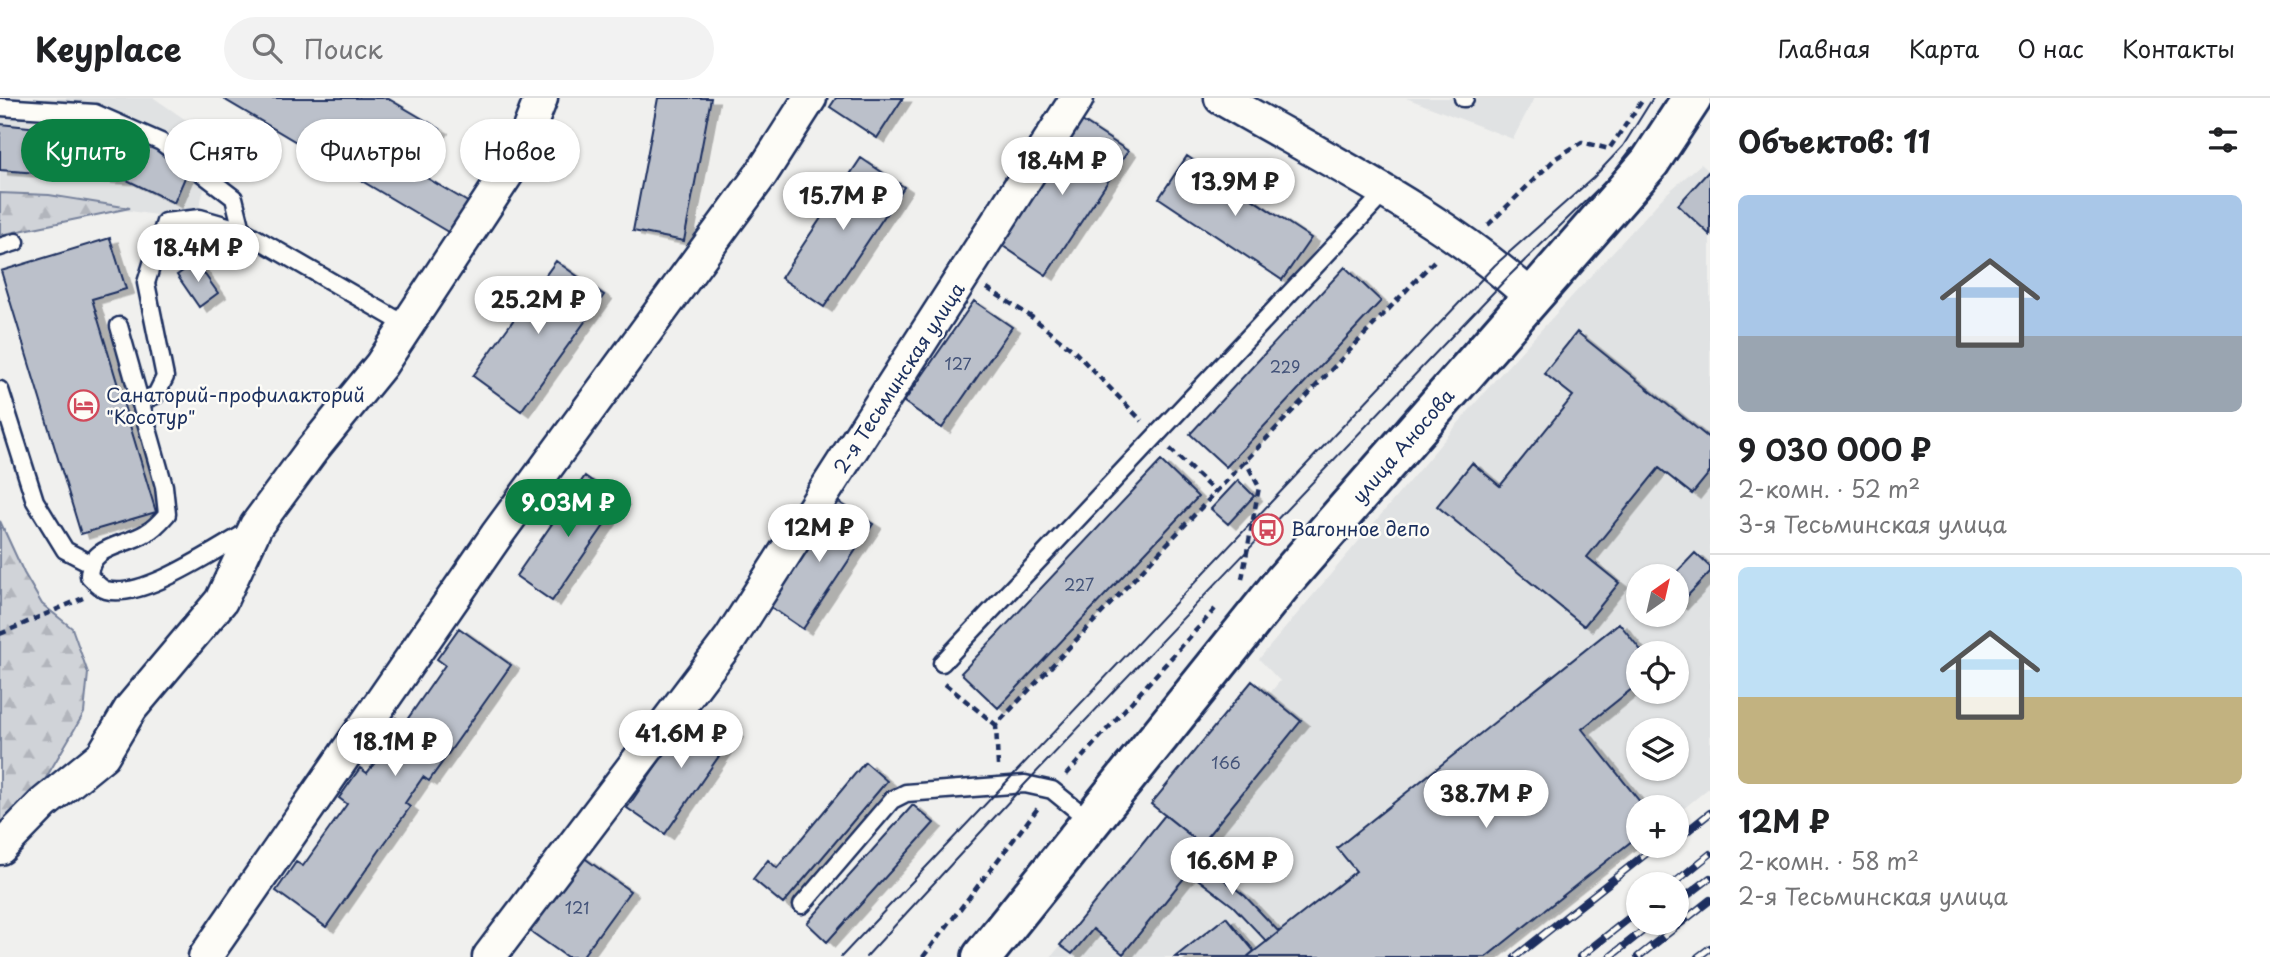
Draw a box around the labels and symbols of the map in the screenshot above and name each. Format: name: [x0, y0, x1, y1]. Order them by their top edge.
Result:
pin: 18.4M ₽: [997, 138, 1127, 197]
pin: 13.9M ₽: [1170, 158, 1300, 218]
pin: 15.7M ₽: [778, 172, 908, 232]
pin: 18.4M ₽: [133, 225, 263, 284]
pin: 25.2M ₽: [473, 276, 603, 336]
street label: 2-я Тесьминская улица: [826, 276, 971, 478]
house number: 127: [944, 351, 972, 375]
house number: 229: [1270, 354, 1300, 378]
place label: Санаторий-профилакторий "Косотур": [106, 380, 365, 430]
street label: улица Аносова: [1345, 382, 1460, 509]
hotel icon: Санаторий-профилакторий "Косотур": [66, 389, 100, 423]
pin: 9.03M ₽: [503, 480, 633, 539]
pin: 12M ₽: [770, 504, 868, 564]
bus stop icon: Вагонное депо: [1251, 512, 1285, 546]
place label: Вагонное депо: [1291, 514, 1430, 542]
north arrow: [1626, 564, 1689, 626]
house number: 227: [1064, 572, 1094, 596]
pin: 41.6M ₽: [616, 710, 746, 770]
pin: 18.1M ₽: [330, 718, 460, 778]
house number: 166: [1211, 750, 1241, 774]
pin: 38.7M ₽: [1421, 770, 1551, 830]
pin: 16.6M ₽: [1167, 838, 1297, 897]
house number: 121: [565, 895, 589, 919]

